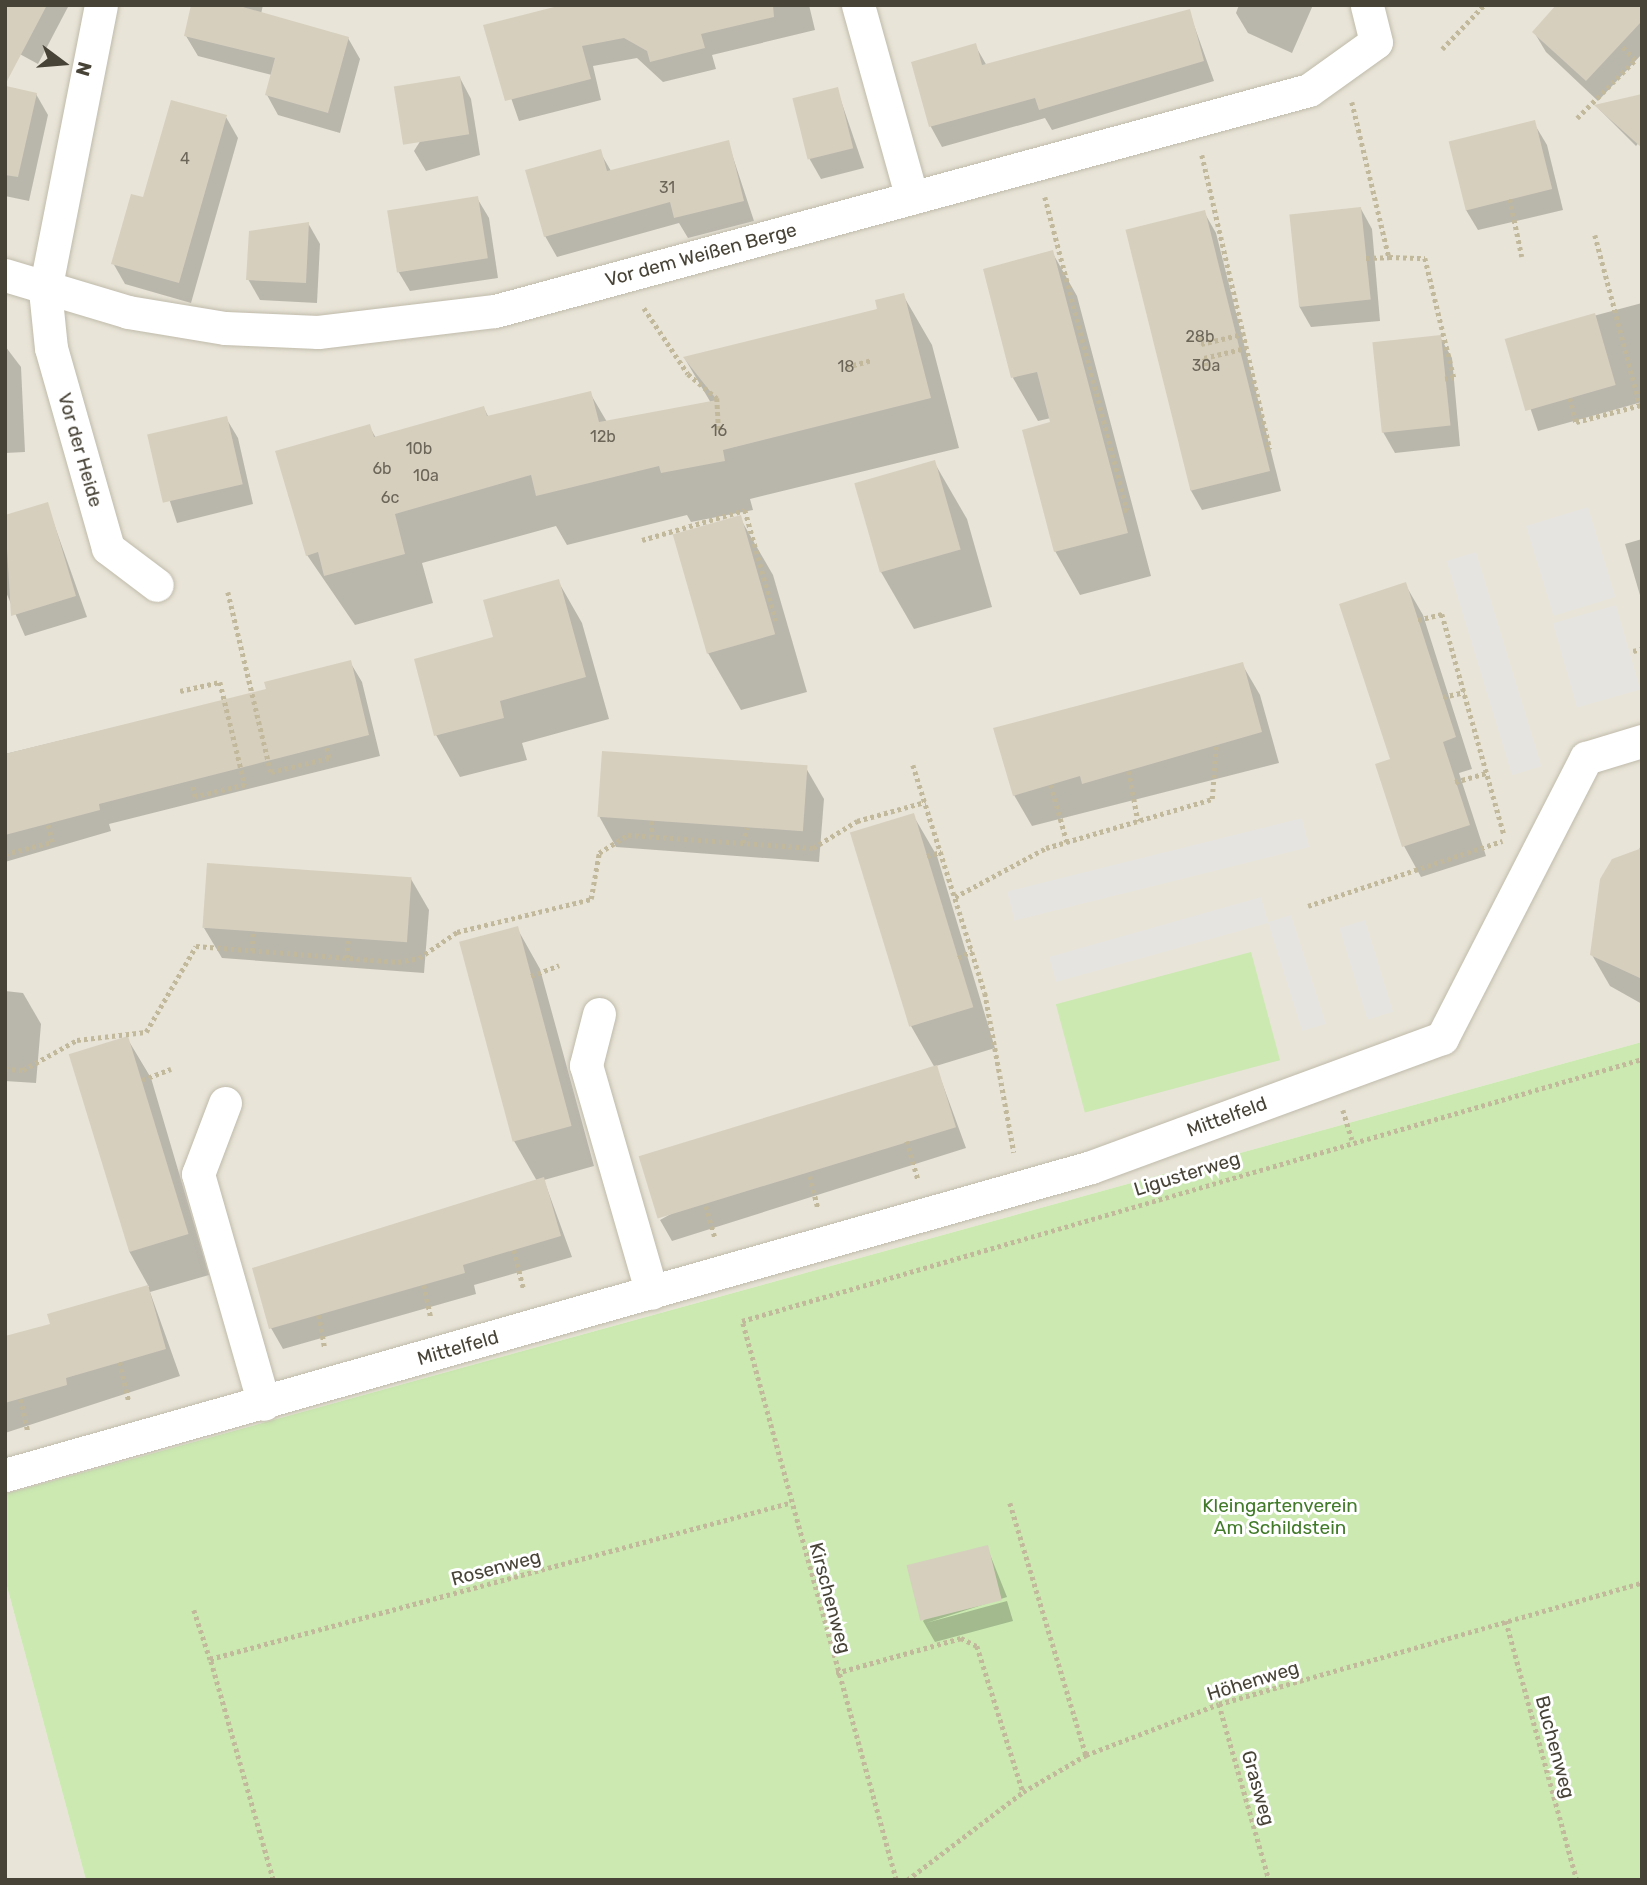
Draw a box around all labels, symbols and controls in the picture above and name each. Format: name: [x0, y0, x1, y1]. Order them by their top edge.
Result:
north arrow: [28, 28, 98, 98]
text: N: [71, 59, 97, 79]
house number: 4: [180, 149, 190, 169]
house number: 31: [659, 178, 675, 198]
street label: Vor dem Weißen Berge: [602, 218, 800, 292]
house number: 28b: [1185, 327, 1215, 347]
house number: 30a: [1192, 356, 1220, 376]
house number: 18: [837, 357, 855, 377]
street label: Vor der Heide: [53, 390, 107, 510]
house number: 16: [711, 421, 727, 441]
house number: 12b: [590, 427, 616, 447]
house number: 10b: [406, 439, 432, 459]
house number: 6b: [372, 459, 392, 479]
house number: 10a: [413, 466, 439, 486]
house number: 6c: [381, 488, 399, 508]
street label: Mittelfeld: [1184, 1092, 1270, 1142]
street label: Ligusterweg: [1131, 1147, 1243, 1201]
street label: Mittelfeld: [415, 1326, 501, 1370]
park label: Kleingartenverein Am Schildstein: [1202, 1495, 1358, 1539]
street label: Kirschenweg: [804, 1540, 856, 1656]
street label: Rosenweg: [449, 1545, 543, 1591]
street label: Höhenweg: [1204, 1656, 1302, 1706]
street label: Buchenweg: [1530, 1693, 1580, 1801]
street label: Grasweg: [1236, 1748, 1280, 1828]

